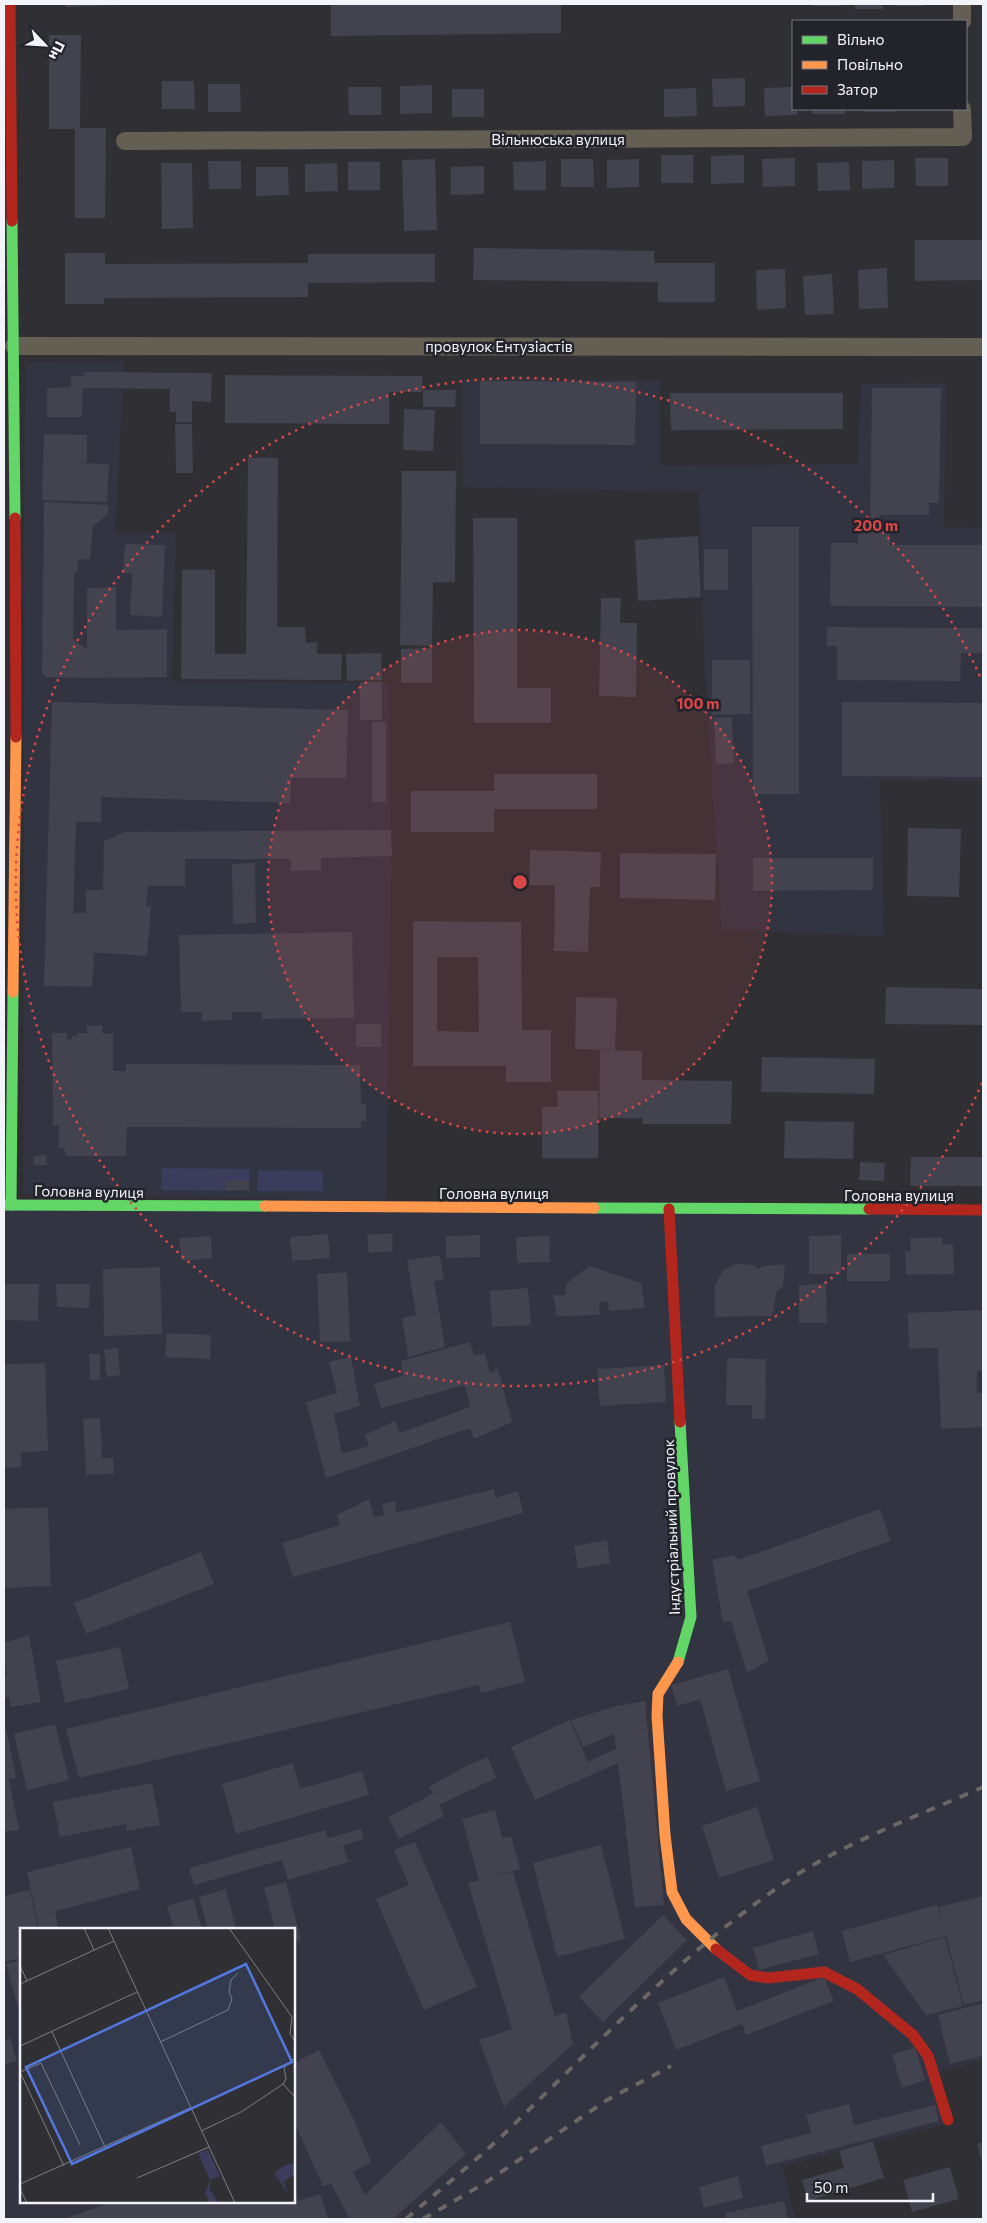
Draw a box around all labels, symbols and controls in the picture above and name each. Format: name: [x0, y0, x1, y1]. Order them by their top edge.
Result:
north arrow: [20, 20, 70, 70]
legend: [792, 20, 967, 110]
text: Вільно: [837, 30, 884, 48]
text: Пн: [46, 39, 69, 63]
text: Повільно: [837, 55, 903, 73]
text: Затор: [837, 80, 878, 98]
street label: Вільнюська вулиця: [491, 130, 625, 148]
street label: провулок Ентузіастів: [425, 337, 573, 355]
text: 200 m: [854, 516, 898, 534]
text: 100 m: [677, 694, 719, 712]
centre of rings: [511, 873, 529, 891]
street label: Головна вулиця: [34, 1181, 144, 1201]
street label: Головна вулиця: [439, 1184, 549, 1202]
street label: Головна вулиця: [844, 1186, 954, 1204]
street label: Індустріальний провулок: [659, 1439, 683, 1615]
inset map: [20, 1928, 295, 2203]
scale bar: [807, 2170, 933, 2202]
text: 50 m: [814, 2178, 848, 2196]

